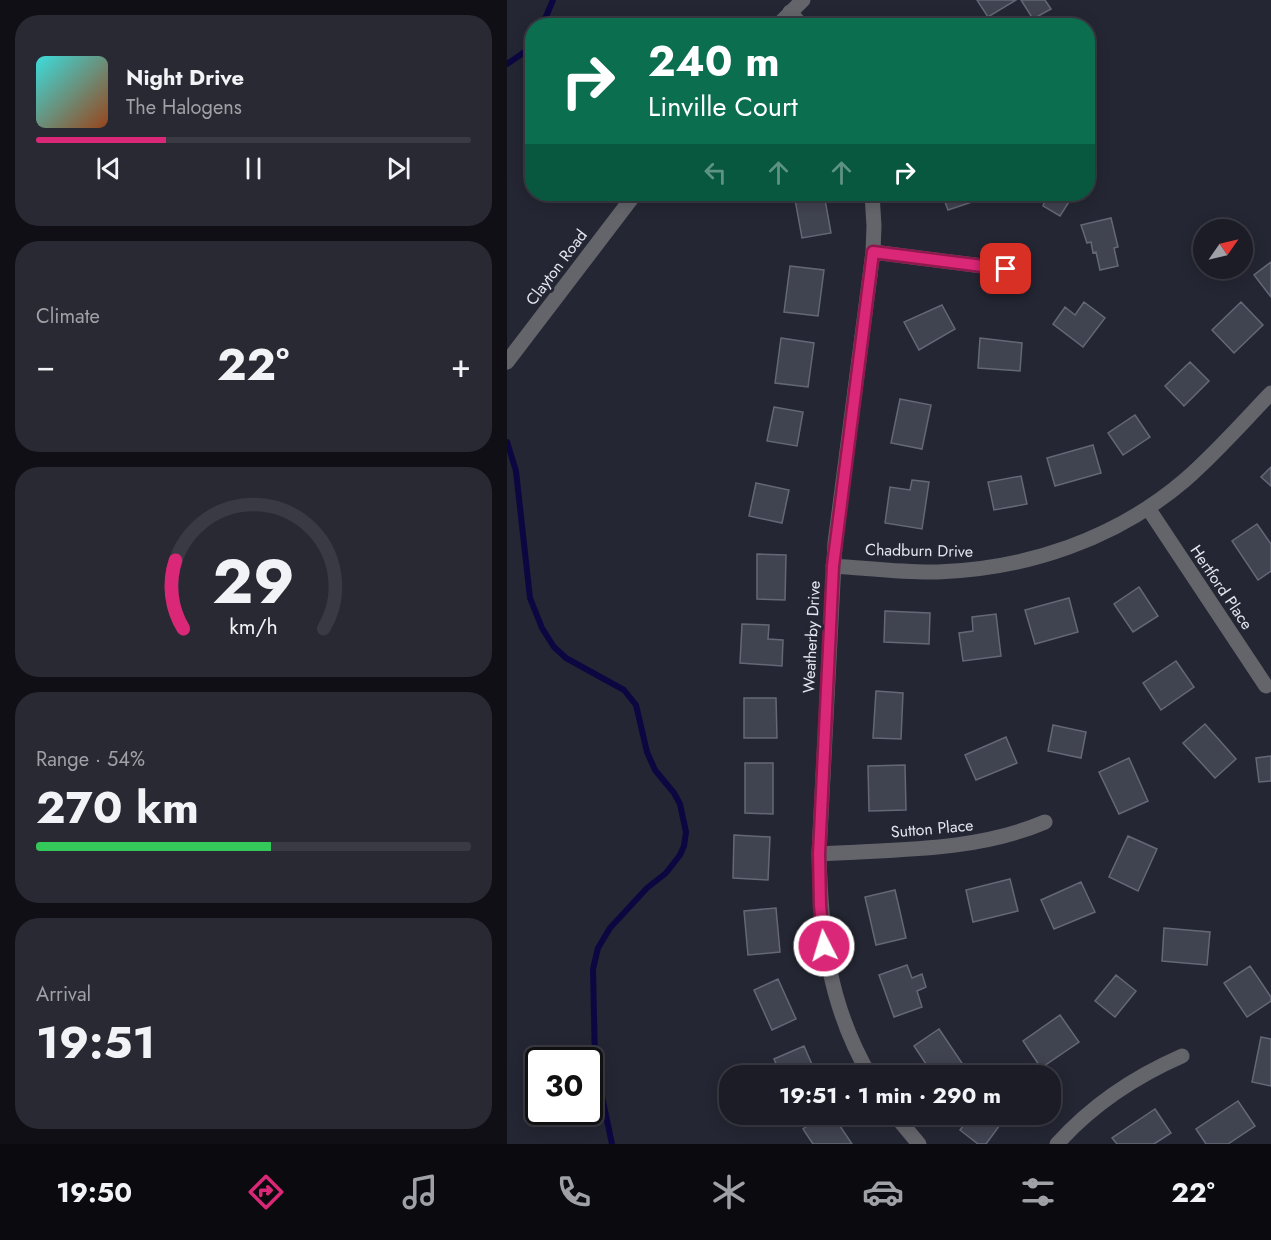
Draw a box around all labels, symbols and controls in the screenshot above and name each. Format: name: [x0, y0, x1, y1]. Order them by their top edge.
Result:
text: 240 m: [648, 31, 780, 92]
icon: right: [549, 42, 627, 120]
text: Night Drive: [126, 61, 244, 93]
text: Linville Court: [648, 87, 798, 126]
text: The Halogens: [126, 93, 242, 122]
icon: previous: [92, 152, 125, 185]
icon: pause: [237, 152, 270, 185]
icon: next: [382, 152, 415, 185]
icon: left: [699, 156, 732, 189]
icon: ahead: [762, 156, 795, 189]
icon: ahead: [825, 156, 858, 189]
icon: right: [888, 156, 921, 189]
north arrow: [1193, 219, 1253, 279]
map controls: [1193, 219, 1253, 279]
street label: Clayton Road: [520, 225, 593, 310]
pin: [980, 243, 1031, 294]
icon: arrive: [989, 252, 1022, 285]
text: Climate: [36, 302, 100, 331]
text: 22°: [217, 332, 289, 397]
text: −: [36, 342, 55, 389]
text: +: [451, 342, 471, 389]
text: 29: [212, 536, 295, 626]
street label: Chadburn Drive: [865, 538, 973, 563]
street label: Hertford Place: [1185, 540, 1258, 634]
street label: Weatherby Drive: [797, 580, 826, 694]
text: km/h: [229, 611, 278, 642]
text: Range · 54%: [36, 745, 145, 774]
text: 270 km: [36, 775, 199, 840]
street label: Sutton Place: [890, 813, 974, 844]
position arrow: [792, 914, 856, 978]
text: Arrival: [36, 980, 91, 1009]
text: 19:51: [36, 1010, 155, 1075]
speed limit sign: 30: [525, 1047, 603, 1125]
text: 19:51 · 1 min · 290 m: [779, 1079, 1001, 1111]
icon: directions: [245, 1171, 287, 1213]
icon: music: [399, 1171, 441, 1213]
icon: phone: [553, 1171, 595, 1213]
icon: climate: [708, 1171, 750, 1213]
icon: car: [862, 1171, 904, 1213]
icon: filters: [1017, 1171, 1059, 1213]
text: 19:50: [56, 1173, 132, 1212]
text: 22°: [1171, 1173, 1215, 1212]

